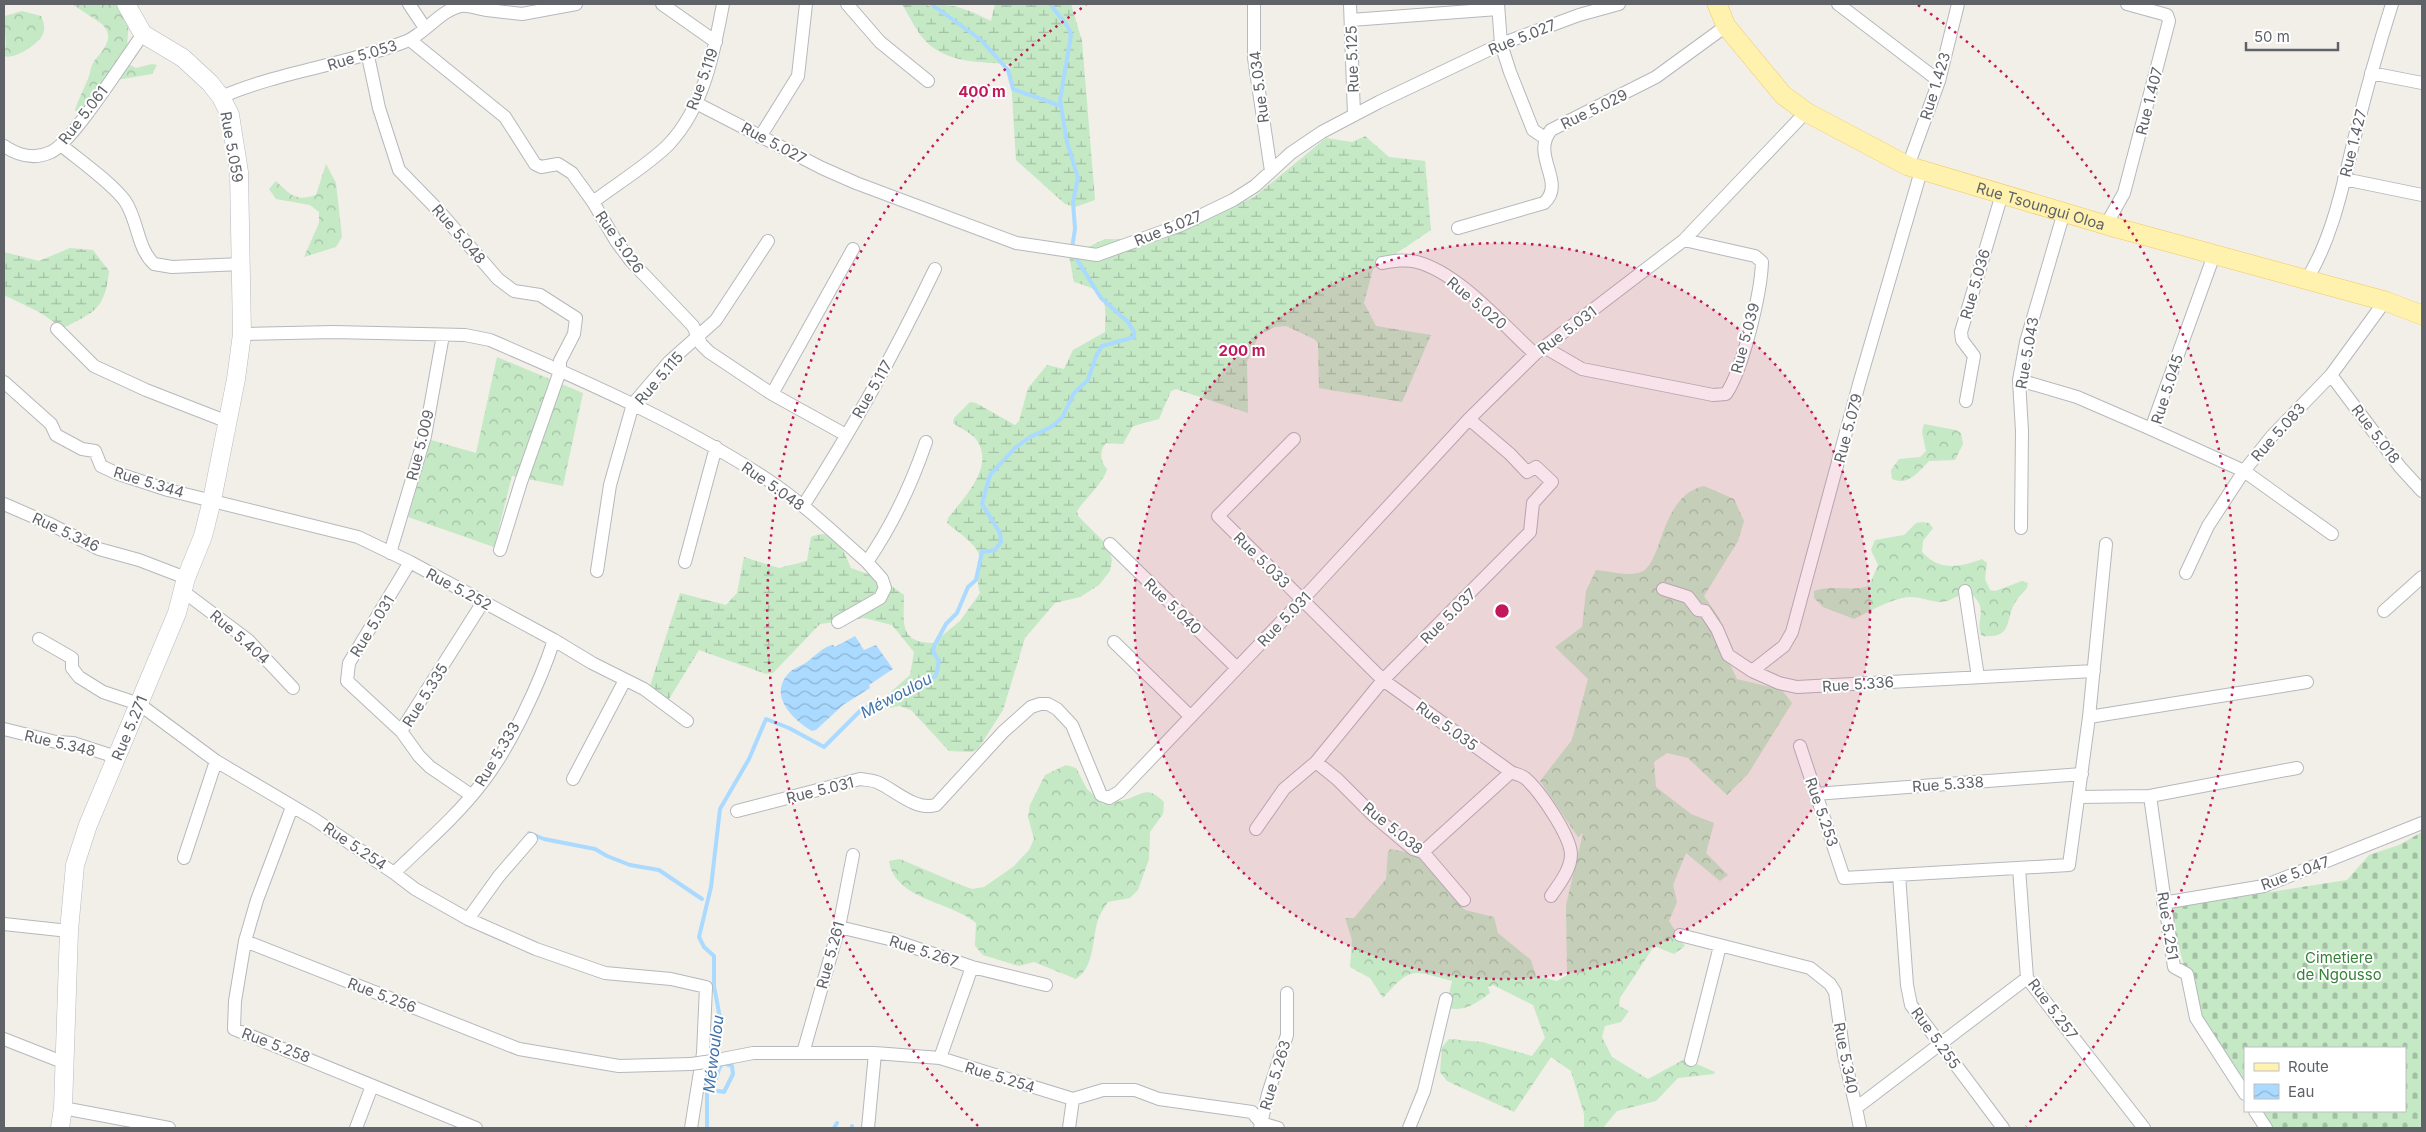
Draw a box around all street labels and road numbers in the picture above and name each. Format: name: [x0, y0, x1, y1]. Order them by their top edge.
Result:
street label: Rue 5.027: [1485, 15, 1559, 59]
street label: Rue 5.125: [1341, 25, 1363, 93]
street label: Rue 5.053: [325, 35, 399, 75]
street label: Rue 5.119: [682, 45, 722, 113]
street label: Rue 5.034: [1245, 50, 1273, 124]
street label: Rue 1.423: [1916, 50, 1954, 122]
street label: Rue 1.407: [2131, 65, 2167, 137]
street label: Rue 5.061: [54, 82, 112, 148]
street label: Rue 5.029: [1557, 85, 1631, 133]
street label: Rue 1.427: [2335, 107, 2371, 179]
street label: Rue 5.059: [216, 110, 248, 184]
street label: Rue 5.027: [738, 118, 810, 168]
street label: Rue Tsoungui Oloa: [1974, 177, 2108, 234]
street label: Rue 5.048: [428, 200, 490, 268]
street label: Rue 5.027: [1131, 206, 1205, 250]
street label: Rue 5.026: [592, 207, 648, 277]
street label: Rue 5.036: [1956, 247, 1994, 321]
street label: Rue 5.020: [1443, 273, 1511, 333]
street label: Rue 5.039: [1726, 301, 1764, 375]
street label: Rue 5.031: [1534, 302, 1600, 358]
street label: Rue 5.043: [2011, 316, 2043, 390]
street label: Rue 5.115: [631, 347, 687, 409]
street label: Rue 5.045: [2147, 352, 2187, 426]
street label: Rue 5.117: [848, 357, 896, 421]
street label: Rue 5.079: [1830, 391, 1866, 465]
street label: Rue 5.083: [2247, 399, 2309, 465]
street label: Rue 5.018: [2348, 401, 2404, 467]
street label: Rue 5.009: [402, 408, 438, 482]
street label: Rue 5.048: [738, 457, 808, 515]
street label: Rue 5.344: [111, 462, 187, 502]
street label: Rue 5.346: [29, 508, 103, 556]
street label: Rue 5.033: [1230, 528, 1294, 592]
street label: Rue 5.252: [423, 564, 495, 614]
street label: Rue 5.040: [1140, 574, 1206, 638]
street label: Rue 5.037: [1416, 584, 1480, 648]
street label: Rue 5.031: [1253, 588, 1315, 650]
street label: Rue 5.031: [346, 592, 398, 660]
street label: Rue 5.404: [206, 606, 274, 668]
street label: Rue 5.335: [398, 660, 452, 730]
street label: Rue 5.336: [1821, 672, 1895, 696]
street label: Rue 5.271: [107, 693, 151, 763]
street label: Rue 5.035: [1412, 697, 1482, 755]
street label: Rue 5.333: [470, 718, 524, 790]
street label: Rue 5.348: [23, 726, 97, 760]
street label: Rue 5.031: [784, 772, 856, 808]
street label: Rue 5.338: [1911, 772, 1985, 796]
street label: Rue 5.253: [1801, 775, 1843, 849]
street label: Rue 5.038: [1359, 798, 1427, 858]
street label: Rue 5.254: [320, 818, 390, 874]
street label: Rue 5.047: [2258, 852, 2332, 894]
street label: Rue 5.251: [2153, 890, 2183, 962]
street label: Rue 5.261: [812, 919, 848, 991]
street label: Rue 5.267: [887, 931, 961, 971]
street label: Rue 5.256: [345, 973, 419, 1017]
street label: Rue 5.257: [2024, 975, 2082, 1043]
street label: Rue 5.255: [1907, 1003, 1965, 1073]
street label: Rue 5.340: [1830, 1021, 1862, 1095]
street label: Rue 5.258: [239, 1023, 313, 1067]
street label: Rue 5.263: [1255, 1038, 1295, 1112]
street label: Rue 5.254: [963, 1057, 1037, 1097]

